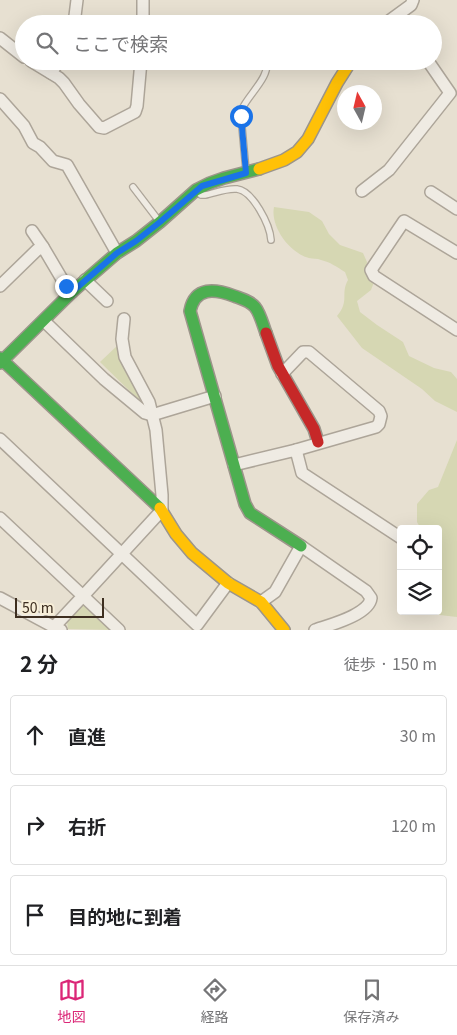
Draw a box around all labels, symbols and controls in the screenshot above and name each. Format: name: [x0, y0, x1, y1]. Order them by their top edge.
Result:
search box: [15, 15, 442, 70]
icon: search: [33, 29, 61, 57]
text: ここで検索: [73, 29, 168, 56]
north arrow: [337, 85, 382, 130]
route start: [230, 105, 253, 128]
route end: [55, 275, 78, 298]
map controls: [397, 525, 442, 615]
button: locate: [397, 525, 442, 570]
button: layers: [397, 570, 442, 615]
scale bar: [15, 595, 104, 618]
text: 50 m: [22, 597, 54, 617]
text: 2 分: [20, 648, 58, 678]
text: 徒歩 · 150 m: [344, 651, 437, 675]
icon: ahead: [21, 721, 49, 749]
text: 直進: [68, 722, 106, 749]
text: 30 m: [400, 723, 436, 747]
icon: right: [21, 811, 49, 839]
text: 右折: [68, 812, 106, 839]
text: 120 m: [391, 813, 436, 837]
icon: arrive: [21, 901, 49, 929]
text: 目的地に到着: [68, 902, 182, 929]
tab: 地図: [58, 976, 86, 1026]
tab: 経路: [201, 976, 229, 1026]
tab: 保存済み: [344, 976, 400, 1026]

